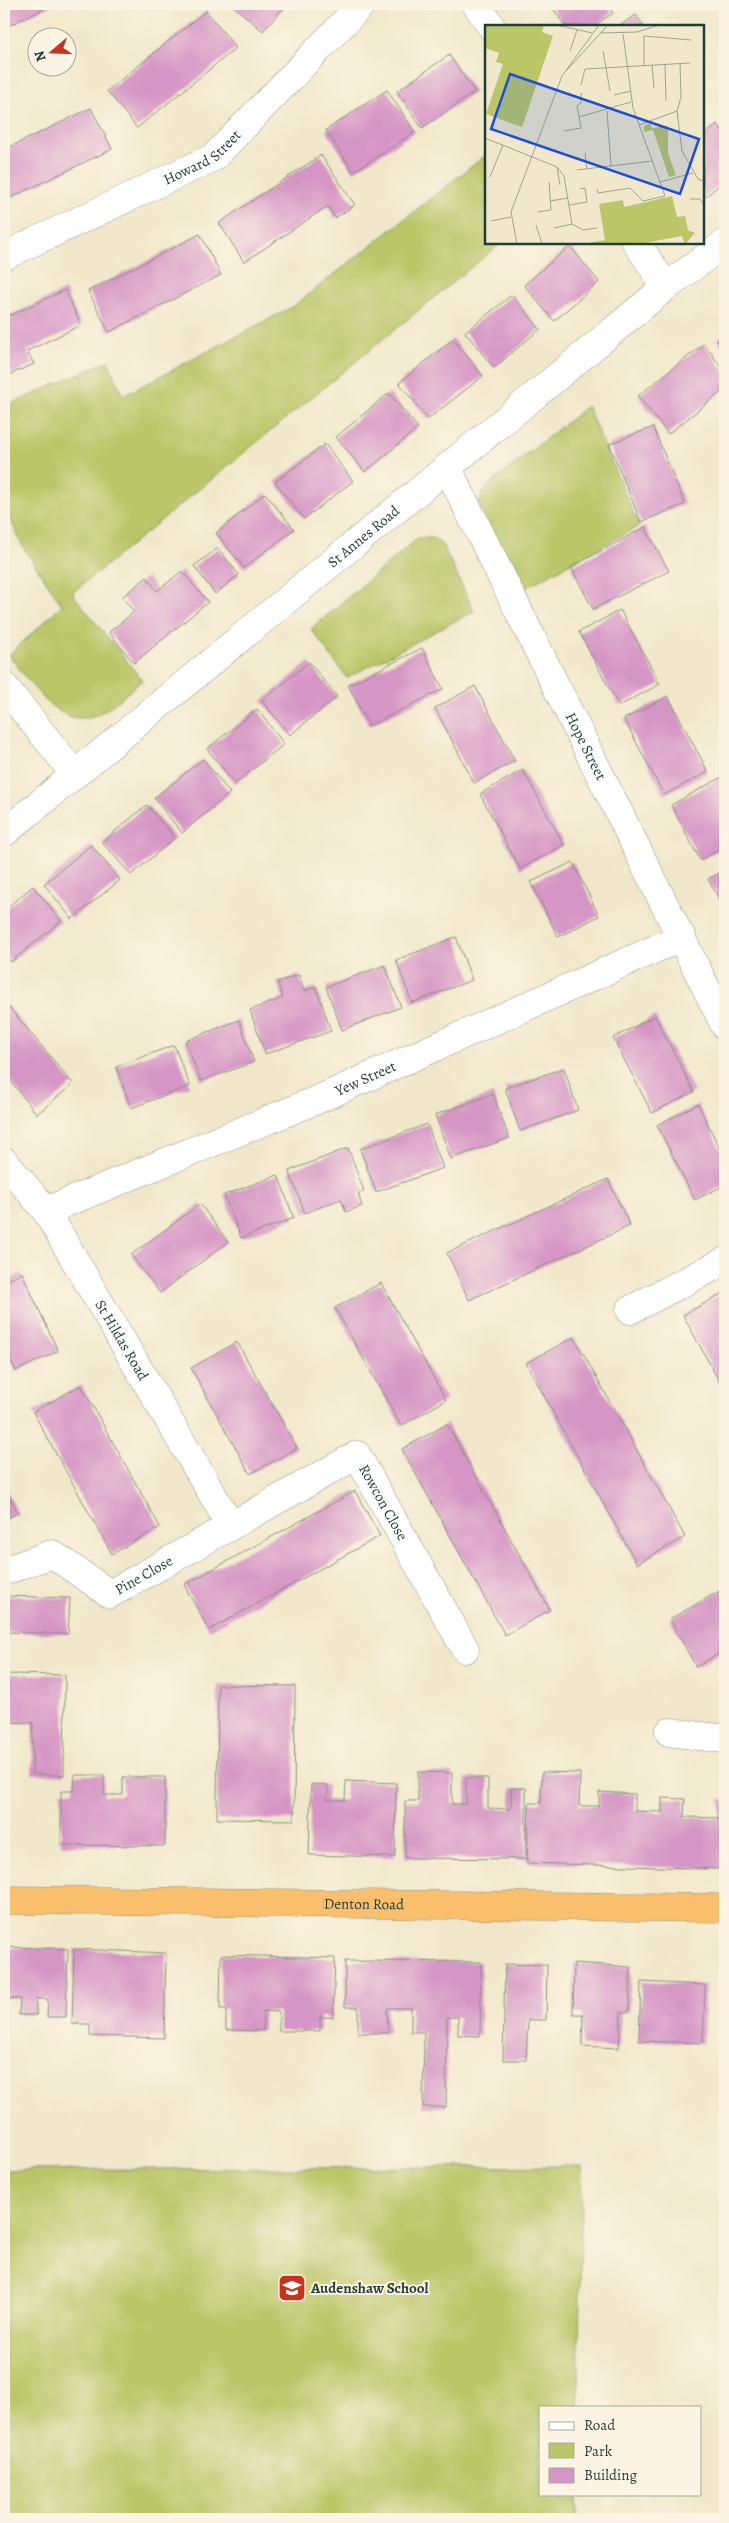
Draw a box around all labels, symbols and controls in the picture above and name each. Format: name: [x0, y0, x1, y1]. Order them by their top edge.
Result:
inset map: [485, 25, 704, 244]
north arrow: [28, 28, 78, 78]
text: N: [30, 48, 51, 64]
street label: Howard Street: [160, 125, 245, 189]
street label: St Annes Road: [323, 500, 404, 572]
street label: Hope Street: [561, 709, 611, 784]
street label: Yew Street: [331, 1056, 399, 1101]
street label: St Hildas Road: [90, 1296, 154, 1385]
street label: Rowcon Close: [354, 1461, 413, 1544]
street label: Pine Close: [111, 1551, 177, 1599]
street label: Denton Road: [324, 1894, 405, 1914]
school or university icon: Audenshaw School: [277, 2273, 307, 2303]
place label: Audenshaw School: [310, 2278, 429, 2298]
legend: [539, 2406, 702, 2496]
text: Road: [584, 2415, 616, 2435]
text: Park: [584, 2441, 613, 2461]
text: Building: [584, 2465, 637, 2485]

